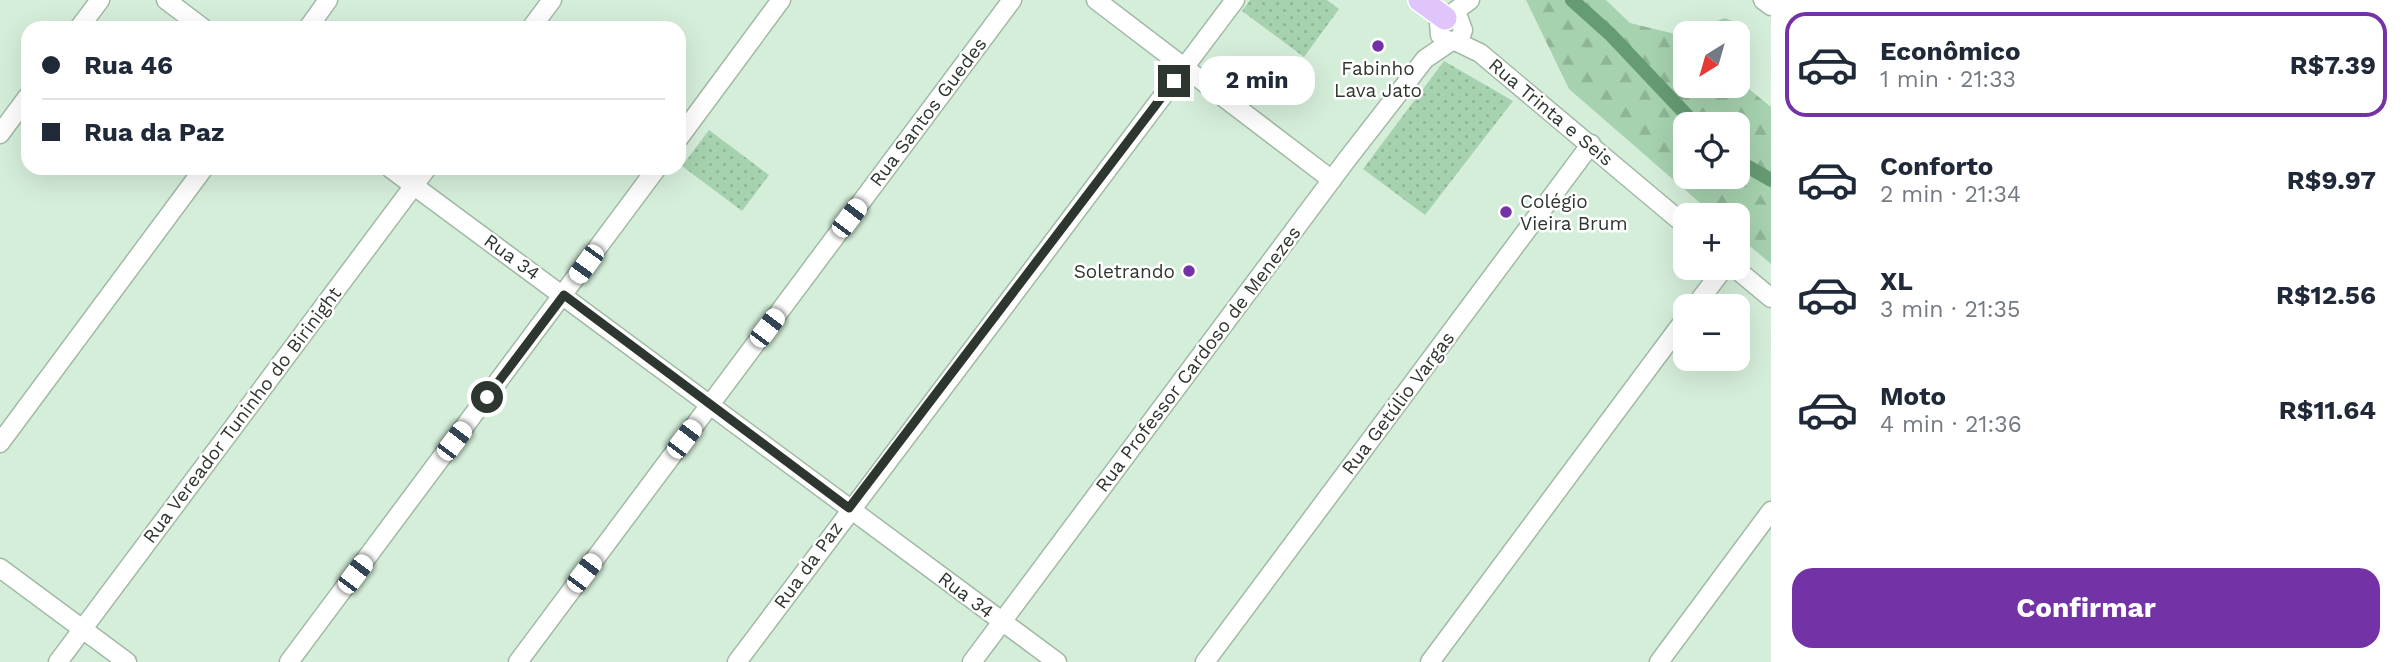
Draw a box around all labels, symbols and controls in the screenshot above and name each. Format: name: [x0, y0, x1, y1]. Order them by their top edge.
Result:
north arrow: [1673, 21, 1750, 98]
map controls: [1673, 21, 1750, 371]
street label: Rua Santos Guedes: [864, 33, 992, 191]
icon: car: [1796, 33, 1859, 96]
text: Econômico: [1880, 36, 2021, 66]
marker: Fabinho Lava Jato: [1370, 38, 1386, 54]
text: Rua 46: [84, 50, 173, 80]
text: R$7.39: [2290, 50, 2376, 80]
street label: Rua Trinta e Seis: [1484, 53, 1618, 171]
callout: 2 min: [1198, 56, 1314, 106]
place label: Fabinho Lava Jato: [1334, 57, 1422, 102]
route end: [1158, 65, 1190, 97]
text: 1 min · 21:33: [1880, 66, 2016, 93]
text: 2 min: [1226, 67, 1288, 94]
button: locate: [1673, 112, 1750, 189]
text: Rua da Paz: [84, 117, 225, 147]
icon: car: [1796, 148, 1859, 211]
text: Conforto: [1880, 151, 1993, 181]
text: R$9.97: [2287, 165, 2376, 195]
text: 2 min · 21:34: [1880, 181, 2021, 208]
place label: Colégio Vieira Brum: [1520, 190, 1628, 235]
car: [828, 195, 871, 241]
button: +: [1673, 203, 1750, 280]
marker: Colégio Vieira Brum: [1498, 204, 1514, 220]
street label: Rua Professor Cardoso de Menezes: [1090, 221, 1306, 497]
street label: Rua 34: [479, 229, 545, 285]
car: [566, 241, 607, 287]
place label: Soletrando: [1074, 260, 1175, 283]
marker: Soletrando: [1181, 263, 1197, 279]
icon: car: [1796, 263, 1859, 326]
text: XL: [1880, 266, 1913, 296]
text: R$12.56: [2276, 280, 2376, 310]
street label: Rua Vereador Tuninho do Birinight: [138, 282, 346, 548]
button: −: [1673, 294, 1750, 371]
text: 3 min · 21:35: [1880, 296, 2020, 323]
car: [746, 305, 789, 351]
street label: Rua Getúlio Vargas: [1337, 327, 1459, 479]
icon: car: [1796, 378, 1859, 441]
route start: [471, 381, 503, 413]
text: Moto: [1880, 381, 1946, 411]
text: R$11.64: [2279, 395, 2376, 425]
text: 4 min · 21:36: [1880, 411, 2022, 438]
car: [663, 416, 706, 462]
car: [433, 418, 476, 464]
street label: Rua da Paz: [769, 517, 847, 613]
car: [563, 550, 606, 596]
car: [334, 551, 377, 597]
street label: Rua 34: [934, 567, 998, 623]
button: Confirmar: [1792, 568, 2380, 648]

